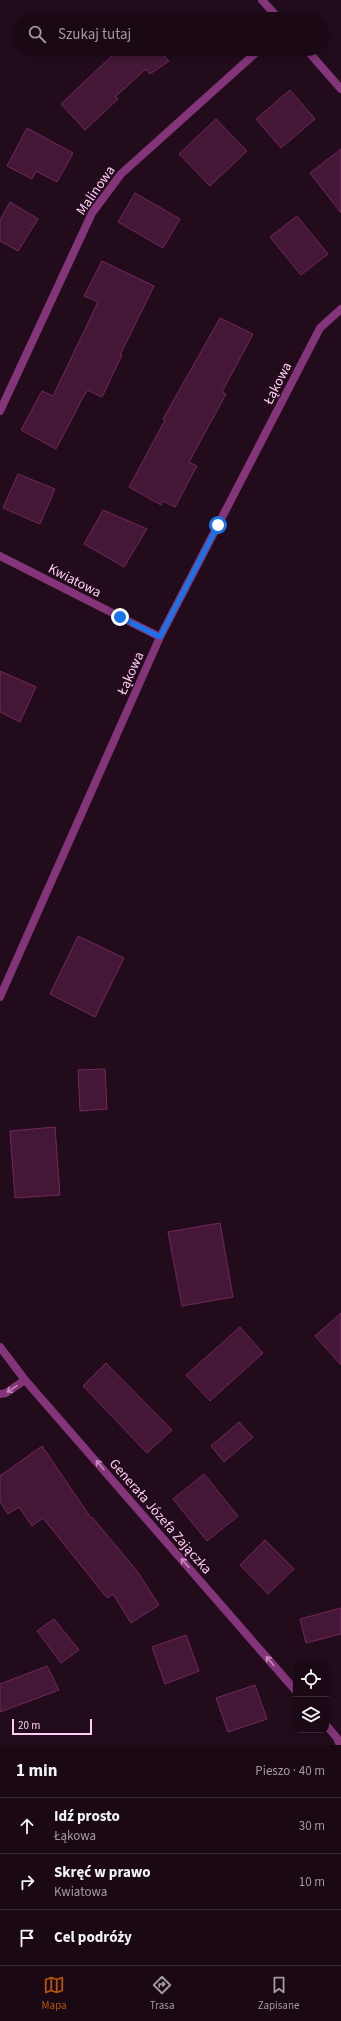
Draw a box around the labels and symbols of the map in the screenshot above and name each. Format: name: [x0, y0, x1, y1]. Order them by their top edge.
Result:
street label: Malinowa: [71, 162, 120, 219]
street label: Łąkowa: [258, 359, 297, 409]
route start: [209, 516, 227, 534]
street label: Kwiatowa: [44, 559, 105, 603]
route end: [111, 608, 129, 626]
street label: Łąkowa: [112, 649, 149, 699]
one-way arrow: [6, 1385, 17, 1393]
street label: Generała Józefa Zajączka: [104, 1454, 216, 1579]
one-way arrow: [95, 1460, 104, 1471]
one-way arrow: [181, 1559, 190, 1569]
one-way arrow: [266, 1656, 275, 1667]
scale bar: [12, 1717, 92, 1736]

